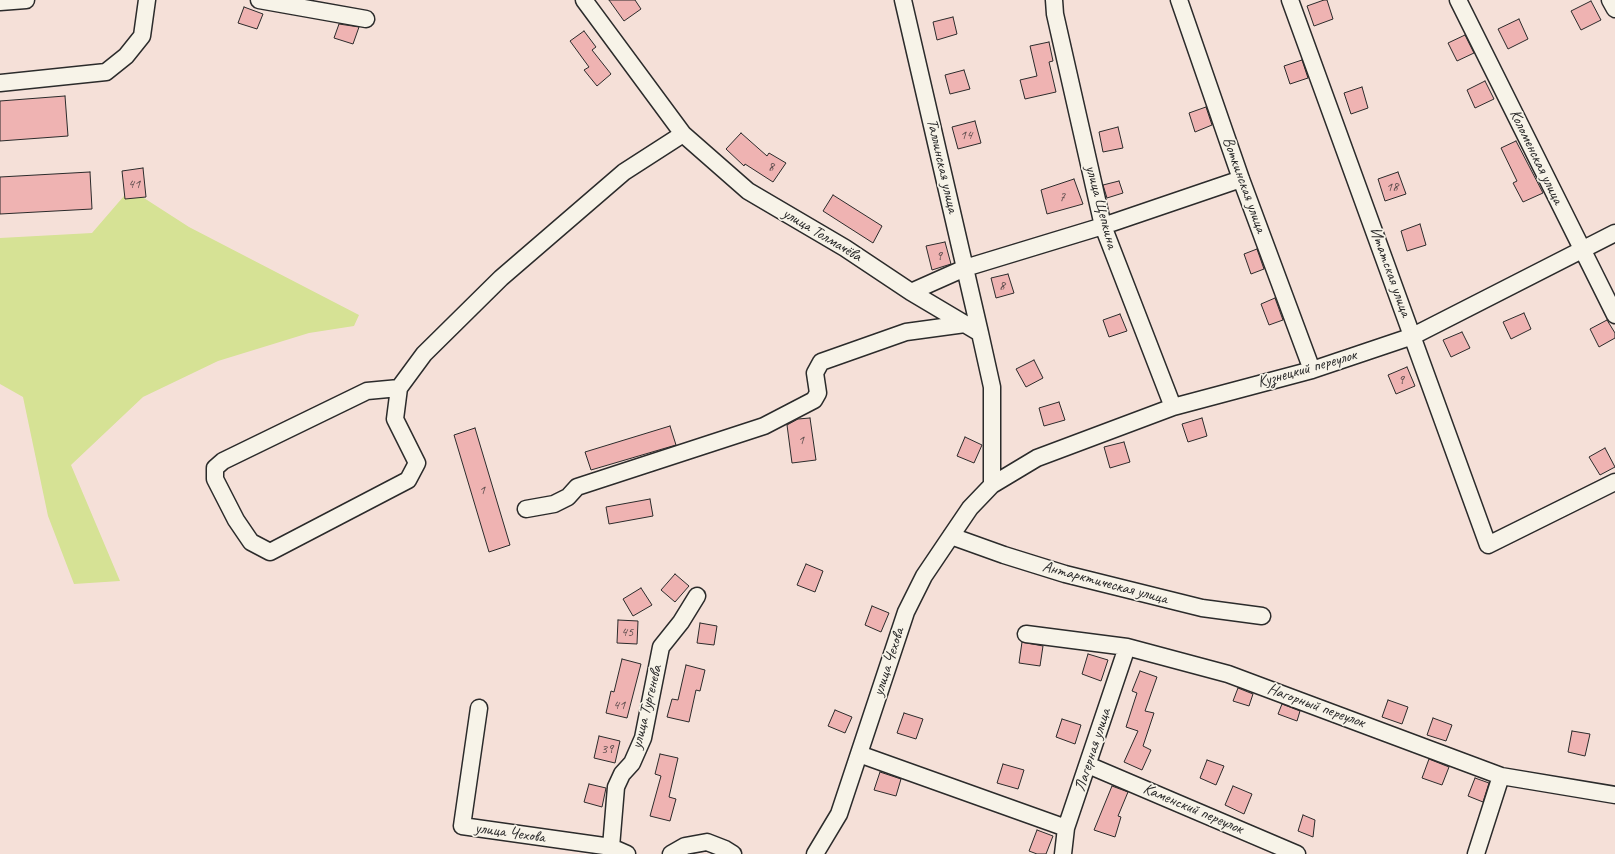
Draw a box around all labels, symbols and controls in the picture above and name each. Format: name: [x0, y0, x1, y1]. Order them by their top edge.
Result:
street label: Коломенская улица: [1505, 107, 1567, 207]
street label: Таллинская улица: [922, 117, 962, 215]
house number: 14: [960, 127, 972, 143]
street label: Воткинская улица: [1218, 135, 1270, 235]
house number: 8: [768, 159, 774, 175]
street label: улица Щепкина: [1081, 163, 1121, 251]
house number: 41: [128, 176, 140, 192]
house number: 18: [1386, 179, 1398, 195]
house number: 7: [1059, 189, 1065, 205]
street label: улица Толмачёва: [779, 204, 865, 266]
street label: Итатская улица: [1365, 225, 1415, 319]
house number: 9: [936, 248, 942, 264]
house number: 8: [999, 278, 1005, 294]
street label: Кузнецкий переулок: [1255, 346, 1359, 392]
house number: 9: [1398, 372, 1404, 388]
house number: 1: [798, 432, 804, 448]
house number: 1: [479, 482, 485, 498]
street label: Антарктическая улица: [1040, 557, 1170, 609]
house number: 45: [621, 624, 633, 640]
street label: улица Чехова: [869, 626, 909, 698]
street label: улица Тургенева: [627, 663, 667, 751]
street label: Нагорный переулок: [1265, 680, 1367, 732]
house number: 41: [613, 697, 625, 713]
street label: Лагерная улица: [1071, 706, 1115, 794]
house number: 39: [601, 741, 613, 757]
street label: Каменский переулок: [1140, 779, 1246, 839]
street label: улица Чехова: [474, 819, 546, 847]

